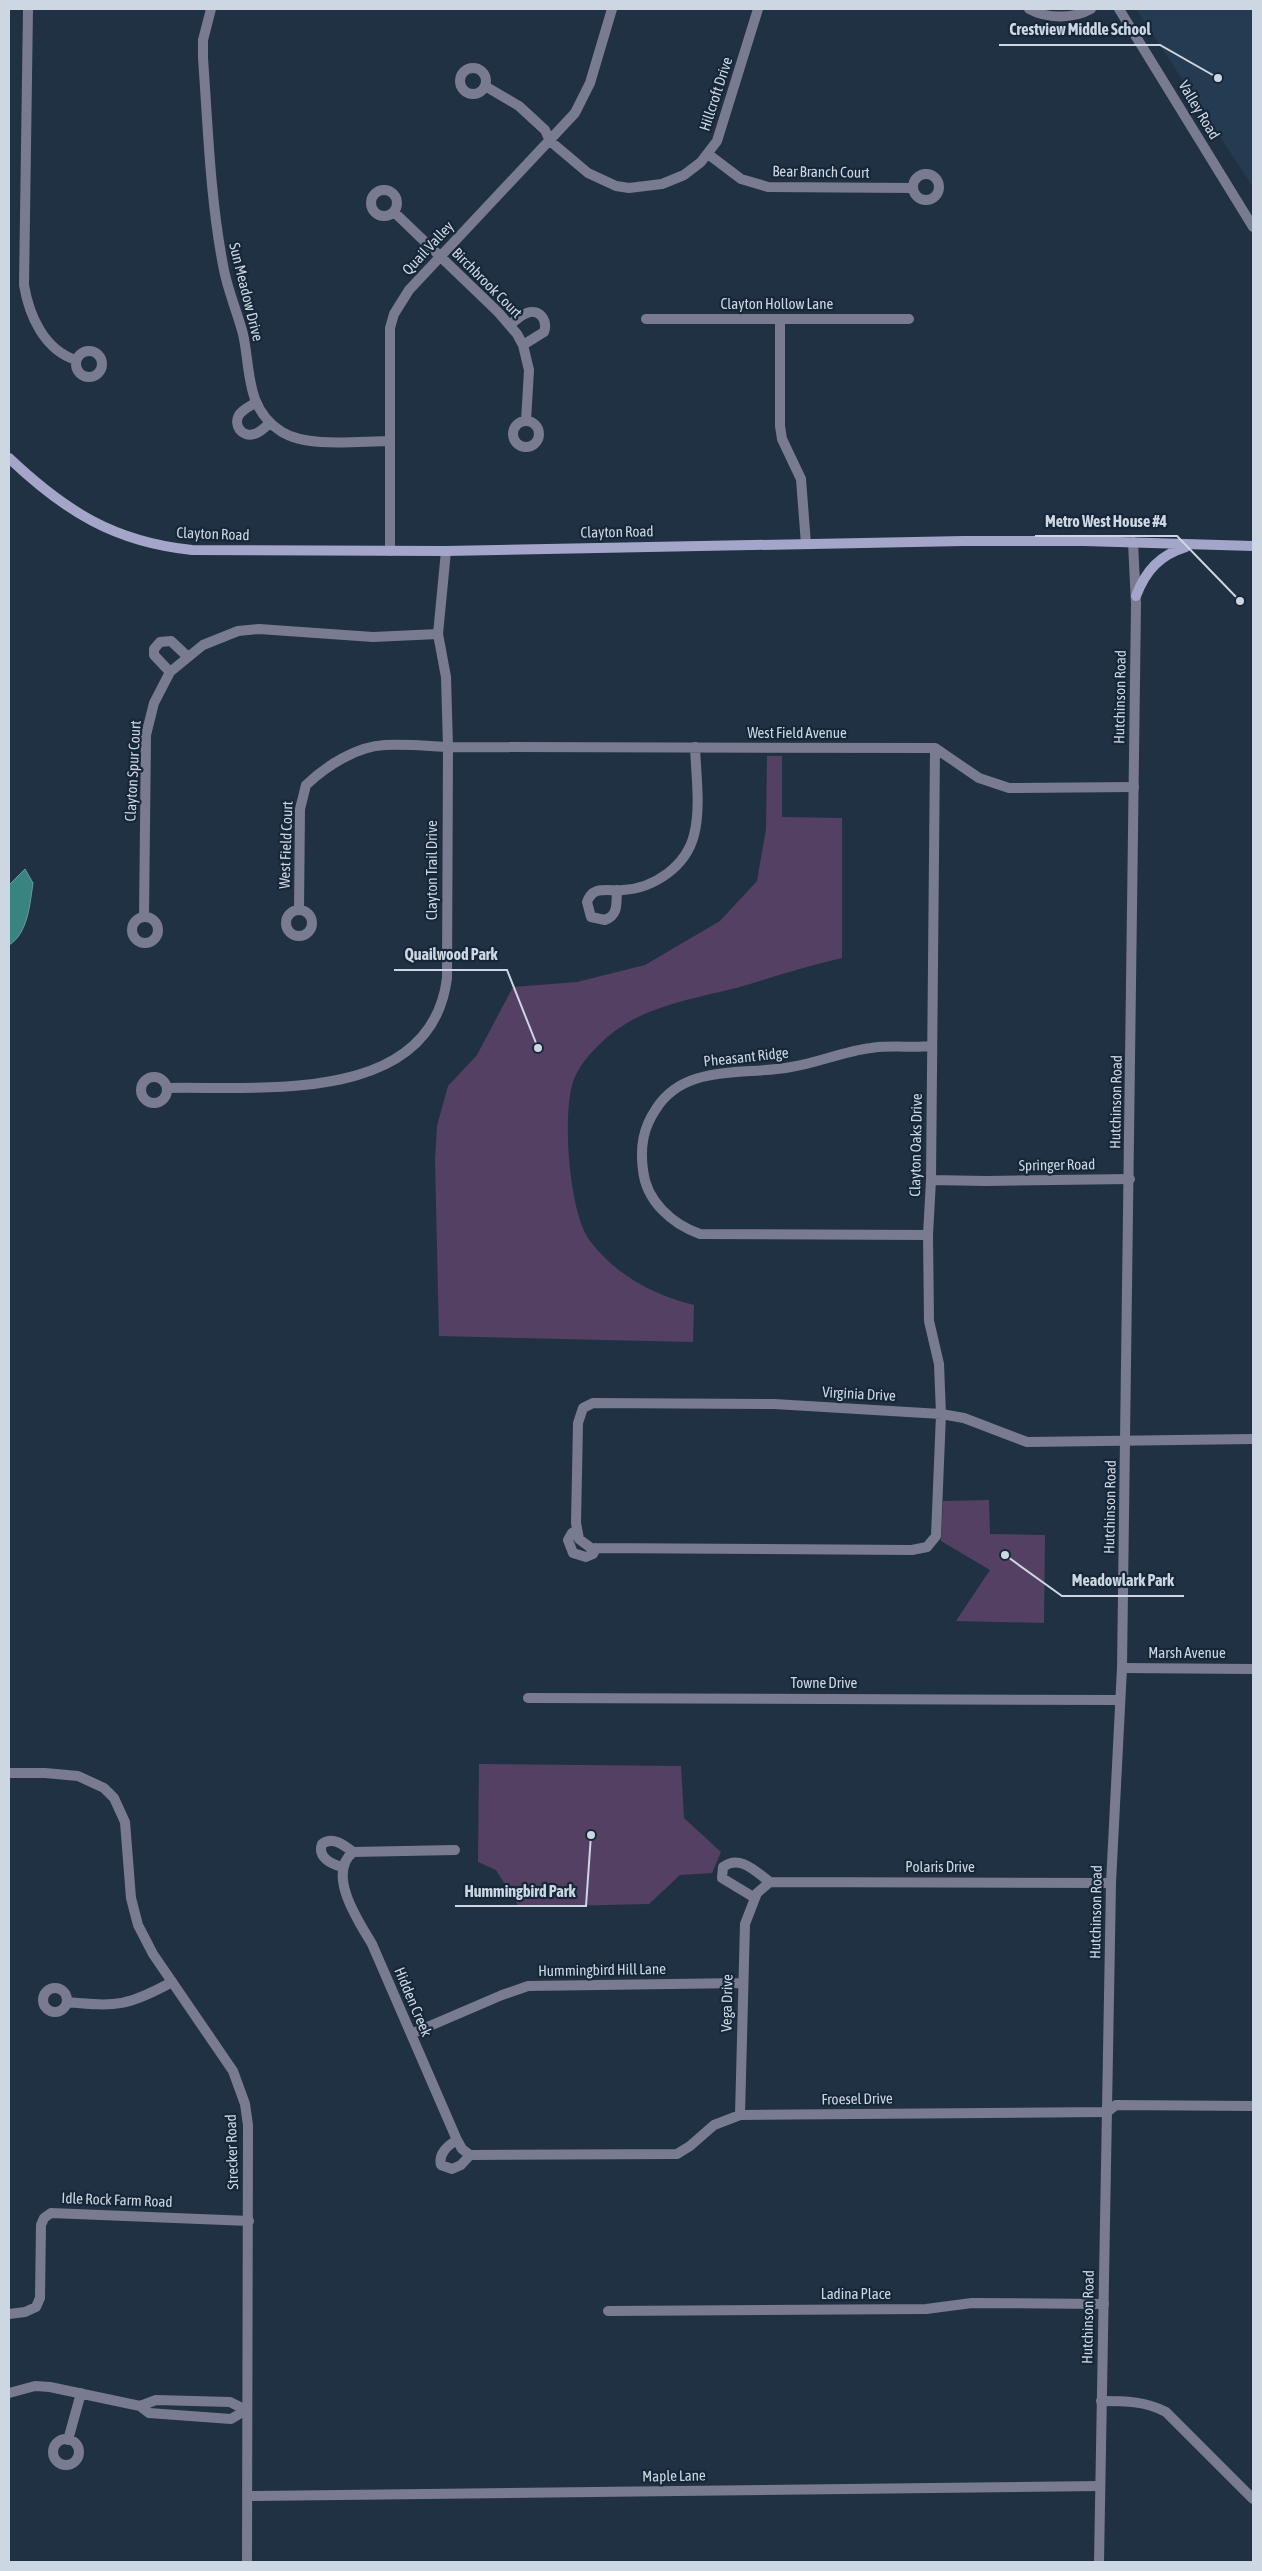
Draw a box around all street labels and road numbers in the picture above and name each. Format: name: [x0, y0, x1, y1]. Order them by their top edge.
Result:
street label: Hillcroft Drive: [696, 55, 736, 133]
street label: Valley Road: [1175, 77, 1224, 142]
street label: Bear Branch Court: [772, 162, 870, 181]
street label: Quail Valley: [399, 217, 457, 278]
street label: Sun Meadow Drive: [226, 241, 267, 343]
street label: Birchbrook Court: [449, 244, 526, 321]
street label: Clayton Hollow Lane: [721, 295, 834, 312]
street label: Clayton Road: [580, 522, 654, 541]
street label: Clayton Road: [176, 524, 250, 543]
street label: Hutchinson Road: [1110, 650, 1129, 744]
street label: Clayton Spur Court: [121, 720, 144, 822]
street label: West Field Avenue: [747, 724, 847, 741]
street label: West Field Court: [275, 801, 296, 889]
street label: Clayton Trail Drive: [423, 820, 440, 920]
street label: Pheasant Ridge: [703, 1044, 789, 1069]
street label: Hutchinson Road: [1106, 1055, 1125, 1149]
street label: Clayton Oaks Drive: [906, 1093, 925, 1197]
street label: Springer Road: [1019, 1155, 1095, 1174]
street label: Virginia Drive: [822, 1383, 896, 1404]
street label: Hutchinson Road: [1100, 1460, 1119, 1554]
street label: Marsh Avenue: [1148, 1644, 1226, 1661]
street label: Towne Drive: [791, 1674, 858, 1691]
street label: Polaris Drive: [905, 1858, 975, 1875]
street label: Hutchinson Road: [1086, 1865, 1105, 1959]
street label: Hummingbird Hill Lane: [538, 1960, 666, 1979]
street label: Hidden Creek: [391, 1964, 436, 2039]
street label: Vega Drive: [717, 1974, 736, 2032]
street label: Froesel Drive: [821, 2089, 893, 2108]
street label: Strecker Road: [222, 2114, 241, 2190]
street label: Idle Rock Farm Road: [61, 2189, 173, 2210]
street label: Hutchinson Road: [1078, 2270, 1097, 2364]
street label: Ladina Place: [821, 2285, 891, 2302]
street label: Maple Lane: [642, 2466, 706, 2485]

